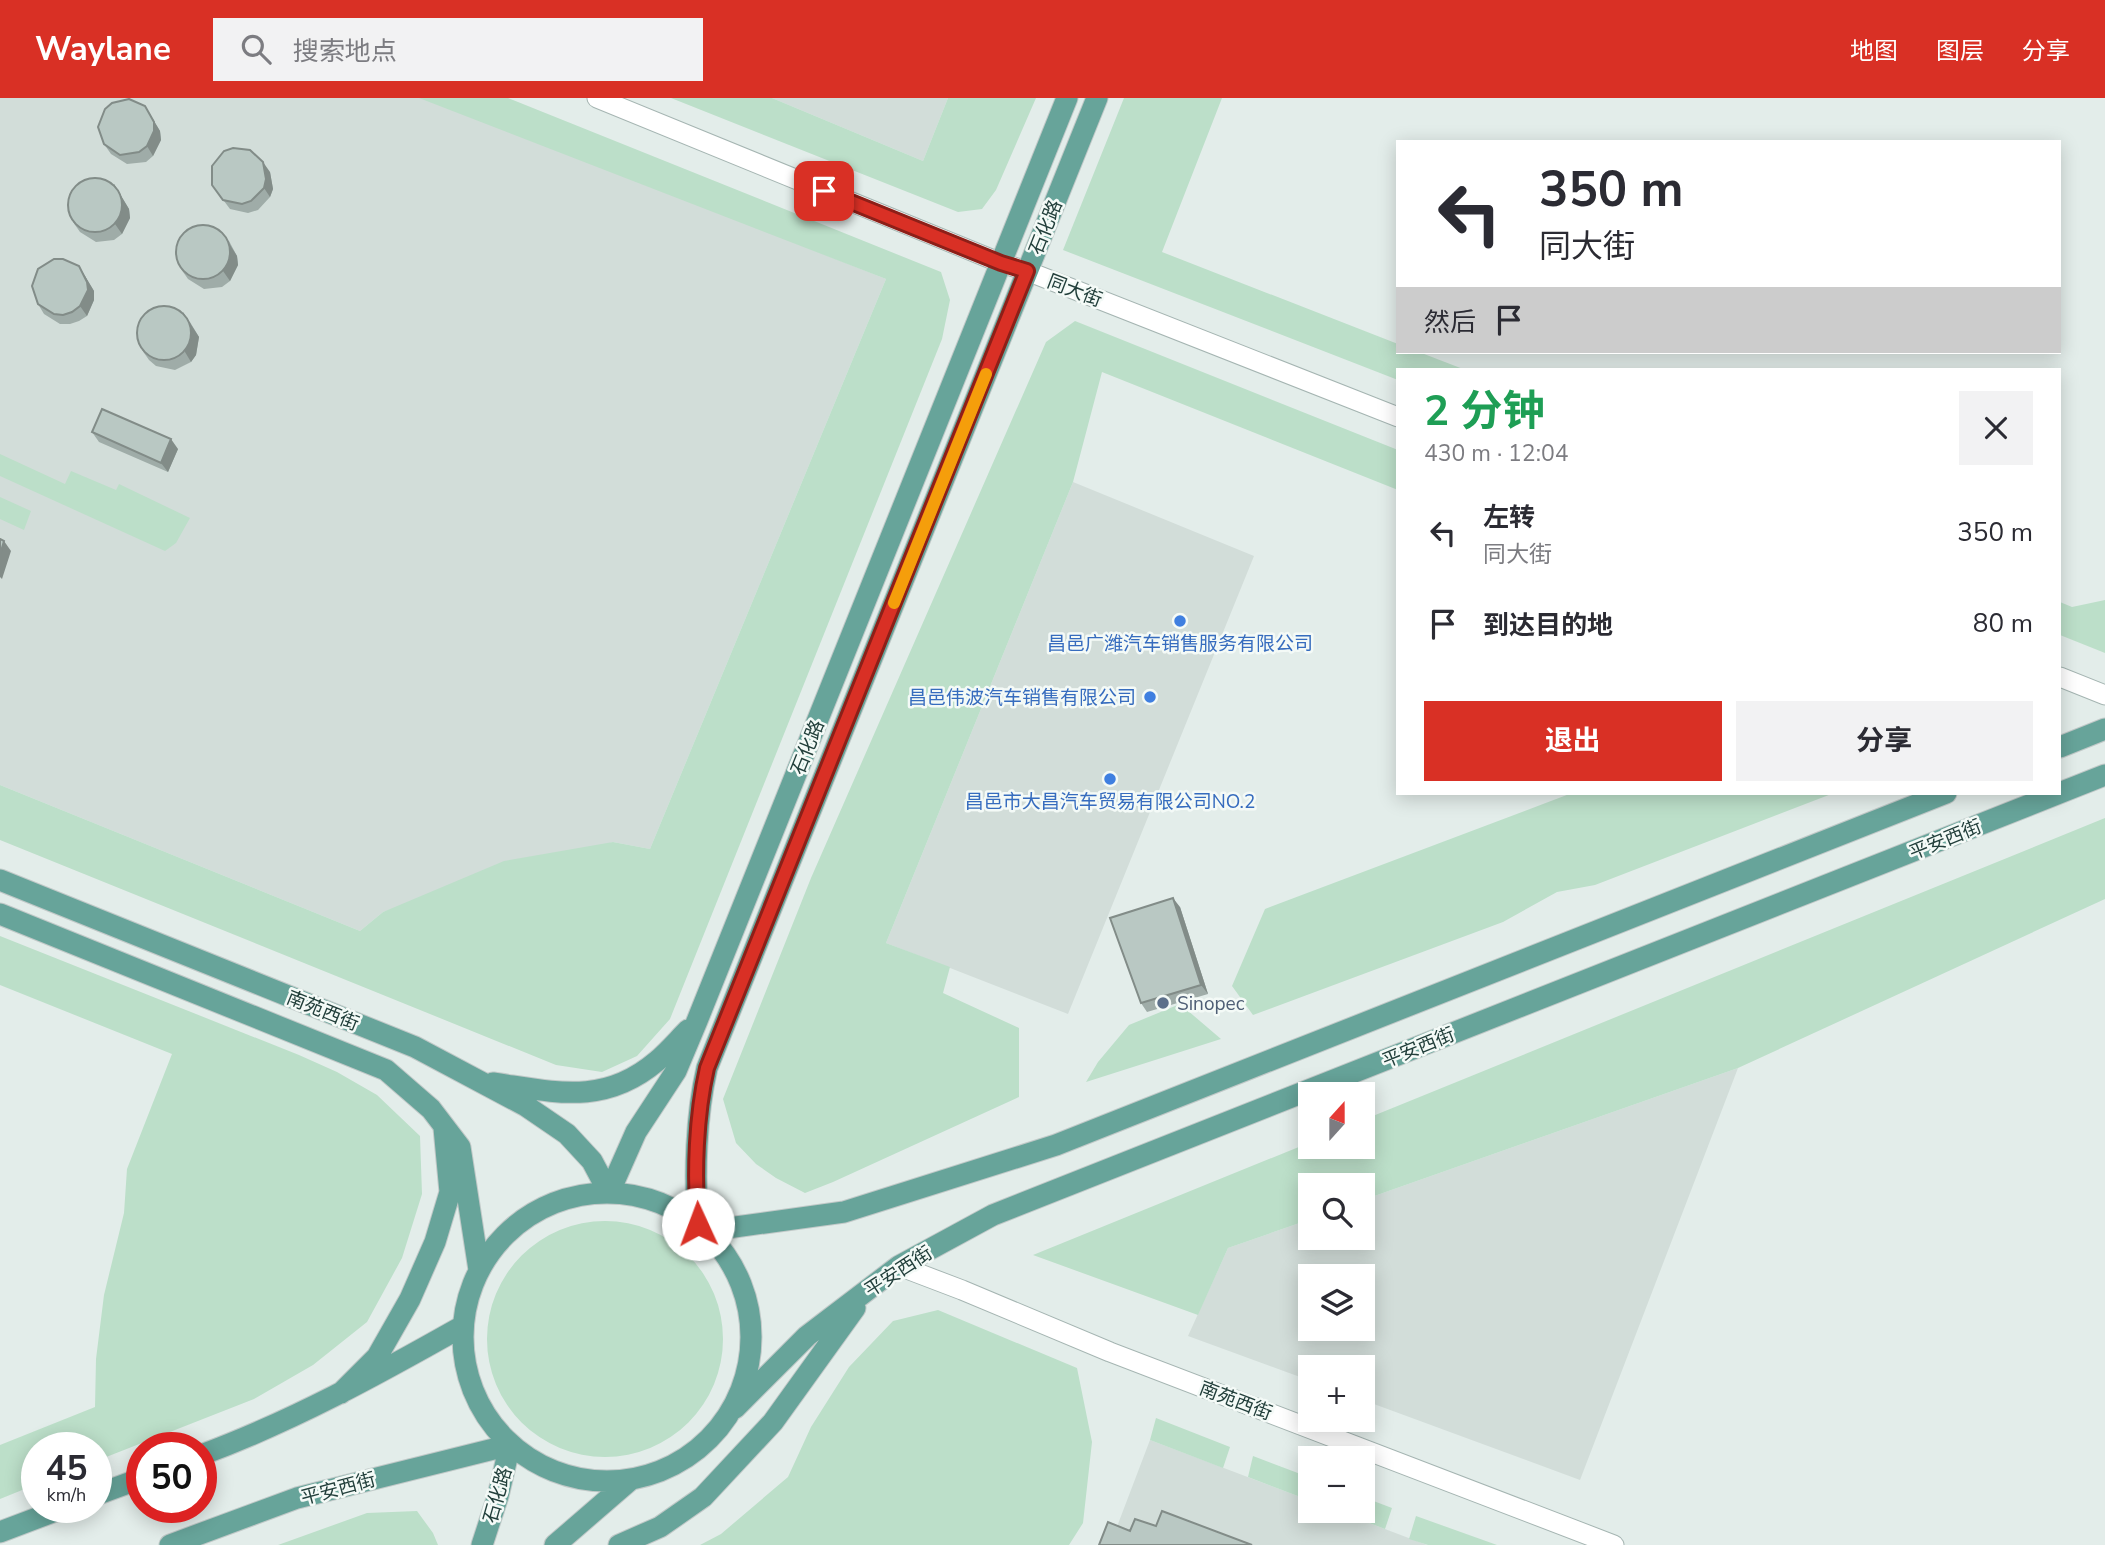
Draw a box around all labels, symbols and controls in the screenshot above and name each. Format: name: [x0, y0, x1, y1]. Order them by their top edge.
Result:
search box: [213, 18, 703, 81]
text: Waylane: [35, 27, 171, 72]
icon: search: [237, 30, 275, 68]
text: 搜索地点: [293, 34, 397, 69]
text: 地图: [1850, 35, 1898, 67]
text: 图层: [1936, 35, 1984, 67]
text: 分享: [2022, 35, 2070, 67]
text: 350 m: [1539, 156, 1683, 223]
pin: [794, 161, 854, 221]
icon: left: [1424, 168, 1515, 259]
icon: arrive: [805, 172, 843, 210]
street label: 石化路: [1023, 196, 1069, 259]
text: 同大街: [1539, 225, 1635, 268]
street label: 同大街: [1043, 269, 1106, 313]
icon: arrive: [1490, 301, 1528, 339]
text: 然后: [1424, 305, 1476, 340]
text: 2 分钟: [1424, 383, 1545, 440]
button: close: [1959, 391, 2033, 465]
text: 430 m · 12:04: [1424, 438, 1569, 469]
text: 左转: [1483, 500, 1535, 535]
icon: left: [1424, 514, 1462, 552]
text: 350 m: [1957, 515, 2033, 550]
text: 同大街: [1483, 539, 1552, 570]
icon: arrive: [1424, 605, 1462, 643]
text: 80 m: [1973, 606, 2033, 641]
text: 到达目的地: [1483, 608, 1613, 643]
marker: 昌邑广潍汽车销售服务有限公司: [1172, 613, 1188, 629]
place label: 昌邑广潍汽车销售服务有限公司: [1047, 631, 1313, 657]
place label: 昌邑伟波汽车销售有限公司: [908, 685, 1136, 711]
marker: 昌邑伟波汽车销售有限公司: [1142, 689, 1158, 705]
button: 退出: [1424, 701, 1722, 781]
button: 分享: [1736, 701, 2033, 781]
street label: 石化路: [785, 716, 831, 779]
marker: 昌邑市大昌汽车贸易有限公司NO.2: [1102, 771, 1118, 787]
place label: 昌邑市大昌汽车贸易有限公司NO.2: [965, 789, 1255, 815]
street label: 平安西街: [1905, 814, 1985, 866]
street label: 南苑西街: [283, 985, 363, 1037]
place label: Sinopec: [1177, 991, 1245, 1017]
marker: Sinopec: [1155, 995, 1171, 1011]
street label: 平安西街: [1378, 1022, 1458, 1074]
north arrow: [1298, 1082, 1376, 1158]
map controls: [1298, 1082, 1375, 1523]
button: search: [1298, 1173, 1375, 1250]
position arrow: [661, 1187, 735, 1261]
street label: 平安西街: [860, 1240, 938, 1303]
button: layers: [1298, 1264, 1375, 1341]
button: +: [1298, 1355, 1375, 1432]
street label: 南苑西街: [1195, 1375, 1276, 1427]
speed limit sign: 50: [126, 1432, 217, 1523]
text: 45: [45, 1445, 88, 1492]
button: −: [1298, 1446, 1375, 1523]
street label: 石化路: [478, 1464, 518, 1526]
street label: 平安西街: [298, 1467, 378, 1511]
text: km/h: [47, 1483, 86, 1507]

